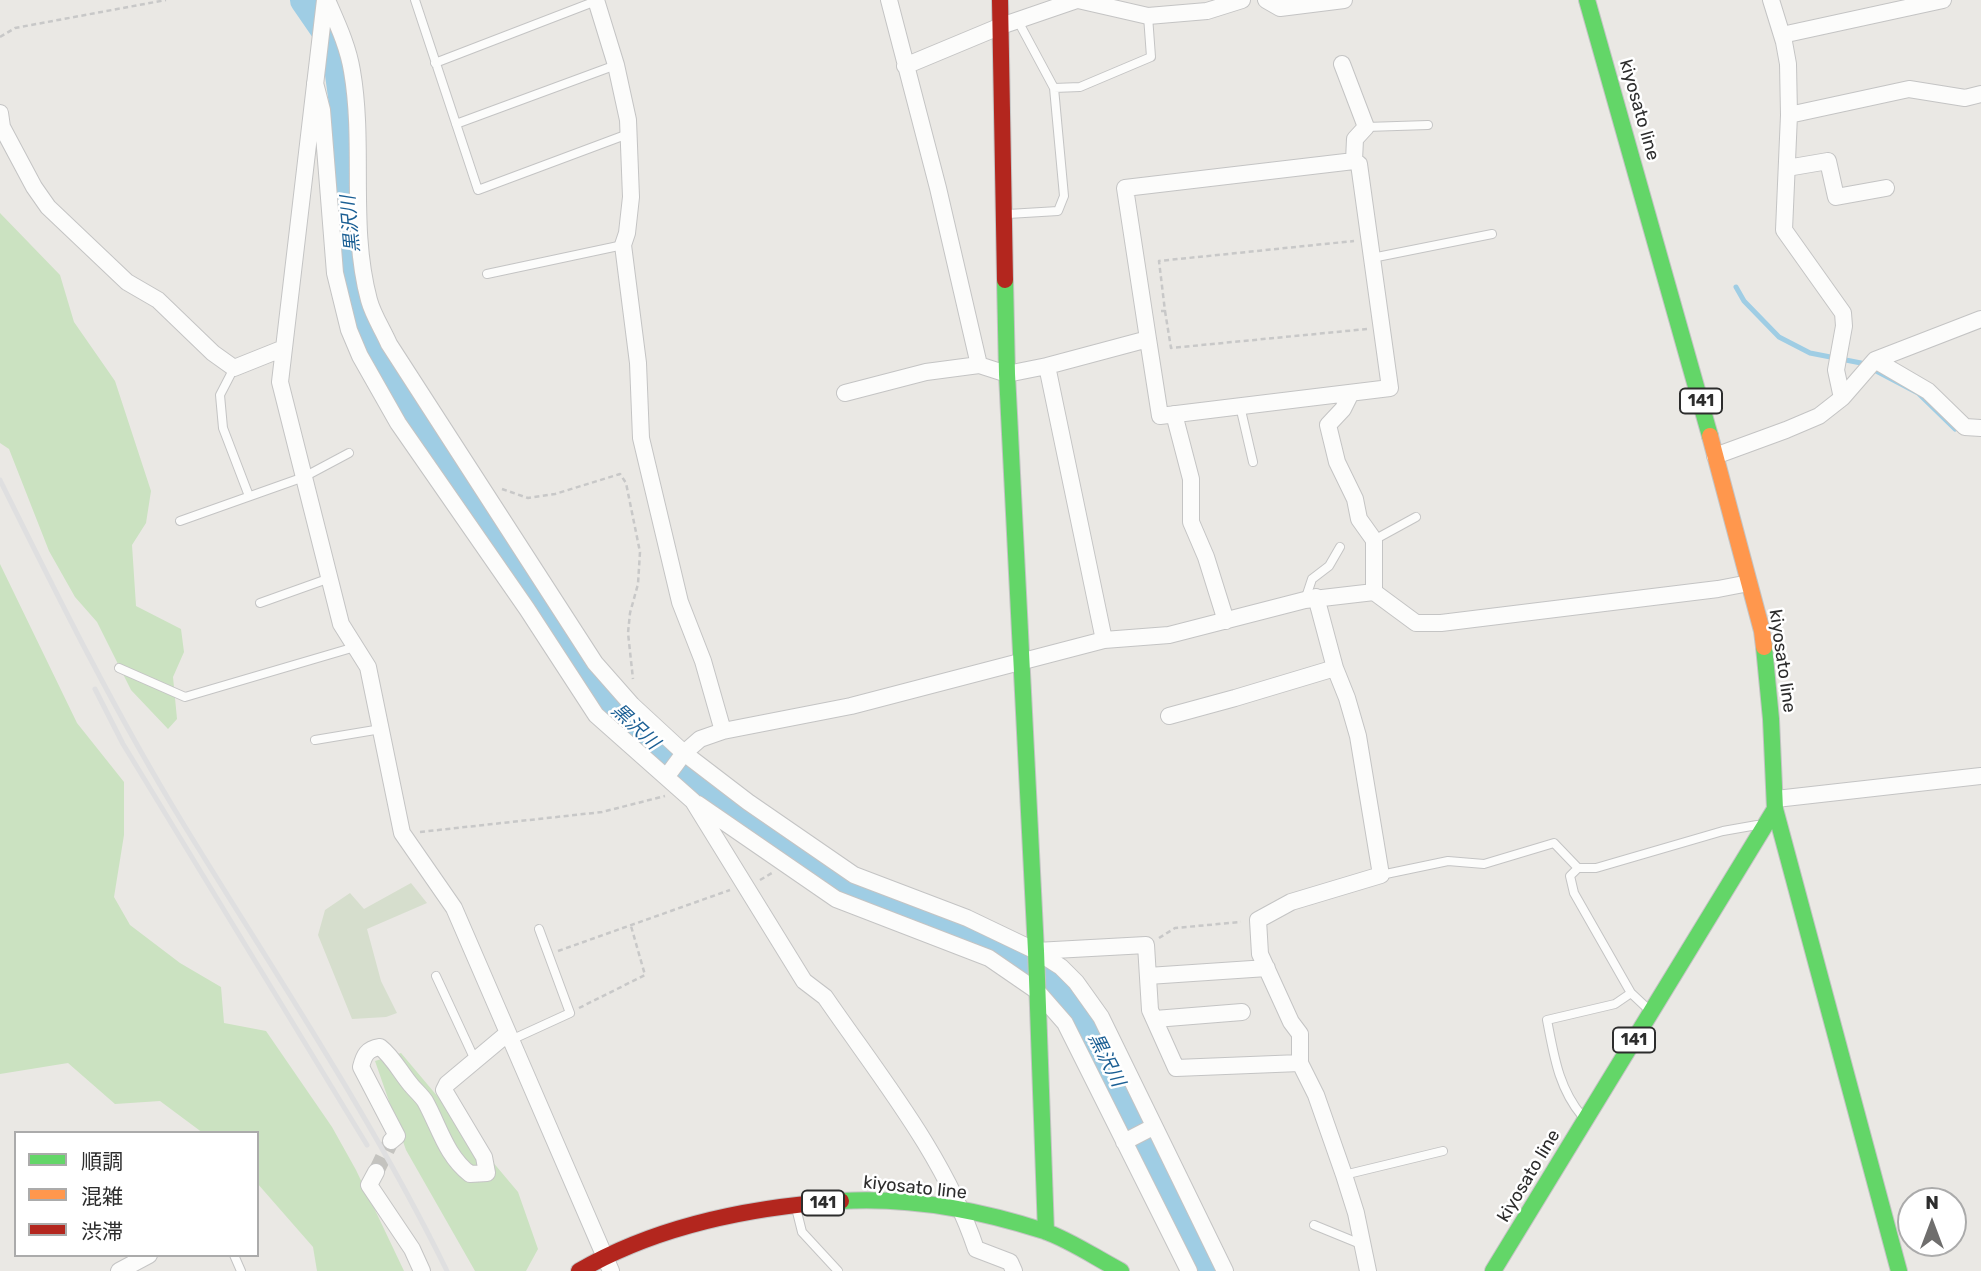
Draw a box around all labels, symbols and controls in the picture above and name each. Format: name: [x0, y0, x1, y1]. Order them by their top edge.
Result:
street label: kiyosato line: [1614, 57, 1664, 163]
water label: 黒沢川: [337, 195, 365, 253]
road number: 141: [1680, 388, 1722, 414]
street label: kiyosato line: [1764, 608, 1800, 714]
water label: 黒沢川: [606, 699, 664, 755]
road number: 141: [1613, 1028, 1655, 1052]
water label: 黒沢川: [1083, 1029, 1129, 1091]
street label: kiyosato line: [1493, 1126, 1565, 1226]
legend: [14, 1131, 259, 1257]
text: 順調: [81, 1149, 123, 1174]
street label: kiyosato line: [862, 1172, 968, 1204]
text: 混雑: [81, 1184, 123, 1209]
north arrow: [1897, 1187, 1967, 1257]
road number: 141: [802, 1190, 844, 1216]
text: N: [1925, 1191, 1939, 1214]
text: 渋滞: [81, 1219, 123, 1244]

